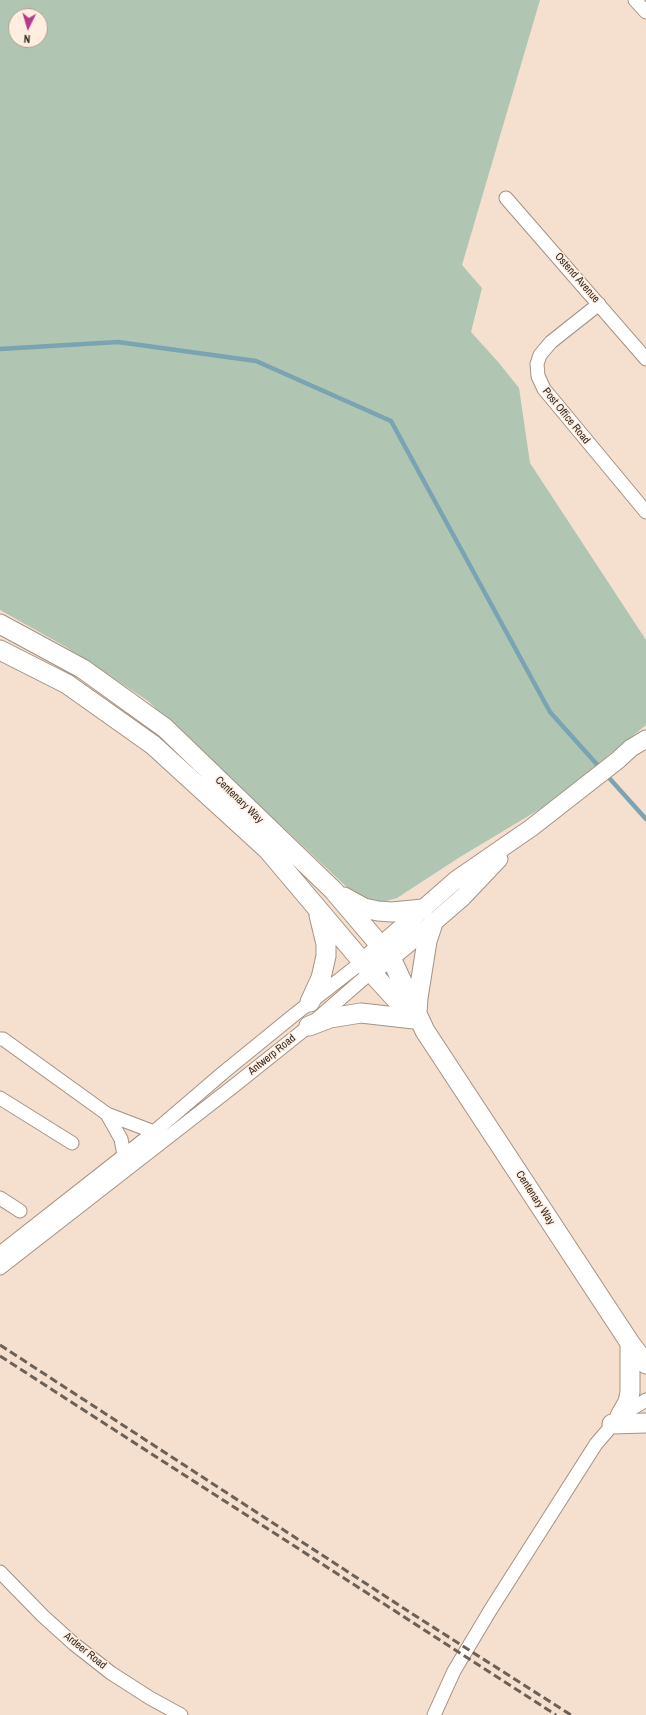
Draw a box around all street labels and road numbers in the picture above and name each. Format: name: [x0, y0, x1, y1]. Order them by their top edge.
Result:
street label: Ostend Avenue: [552, 250, 602, 306]
street label: Post Office Road: [539, 385, 593, 447]
street label: Centenary Way: [212, 774, 266, 826]
street label: Antwerp Road: [246, 1032, 298, 1078]
street label: Centenary Way: [513, 1168, 557, 1228]
street label: Ardeer Road: [61, 1630, 109, 1672]

